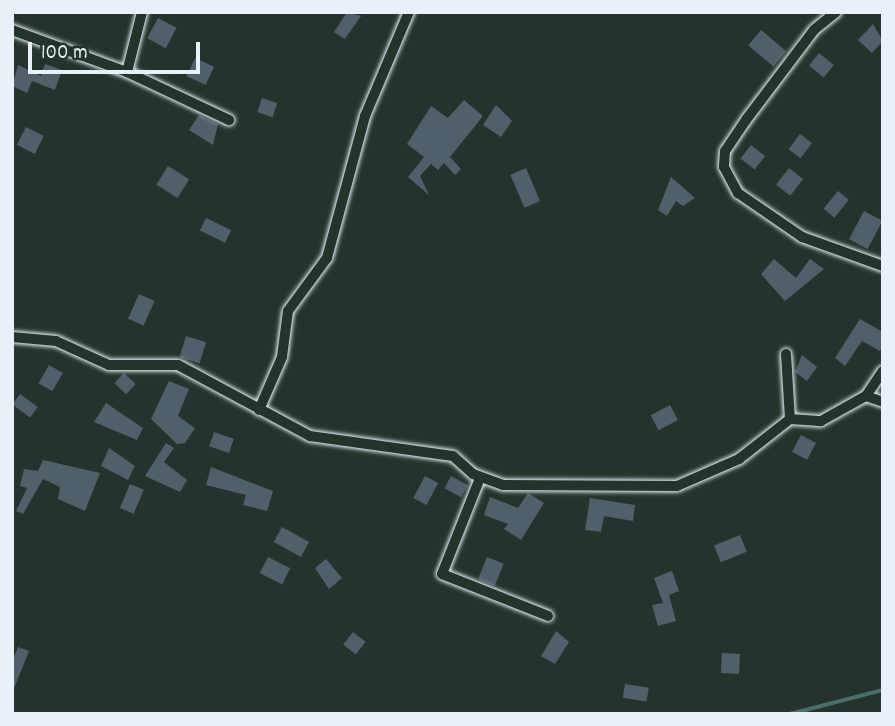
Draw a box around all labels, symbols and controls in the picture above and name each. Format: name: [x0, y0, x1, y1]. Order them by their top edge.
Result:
scale bar: [32, 28, 203, 72]
text: 100 m: [41, 39, 88, 69]

